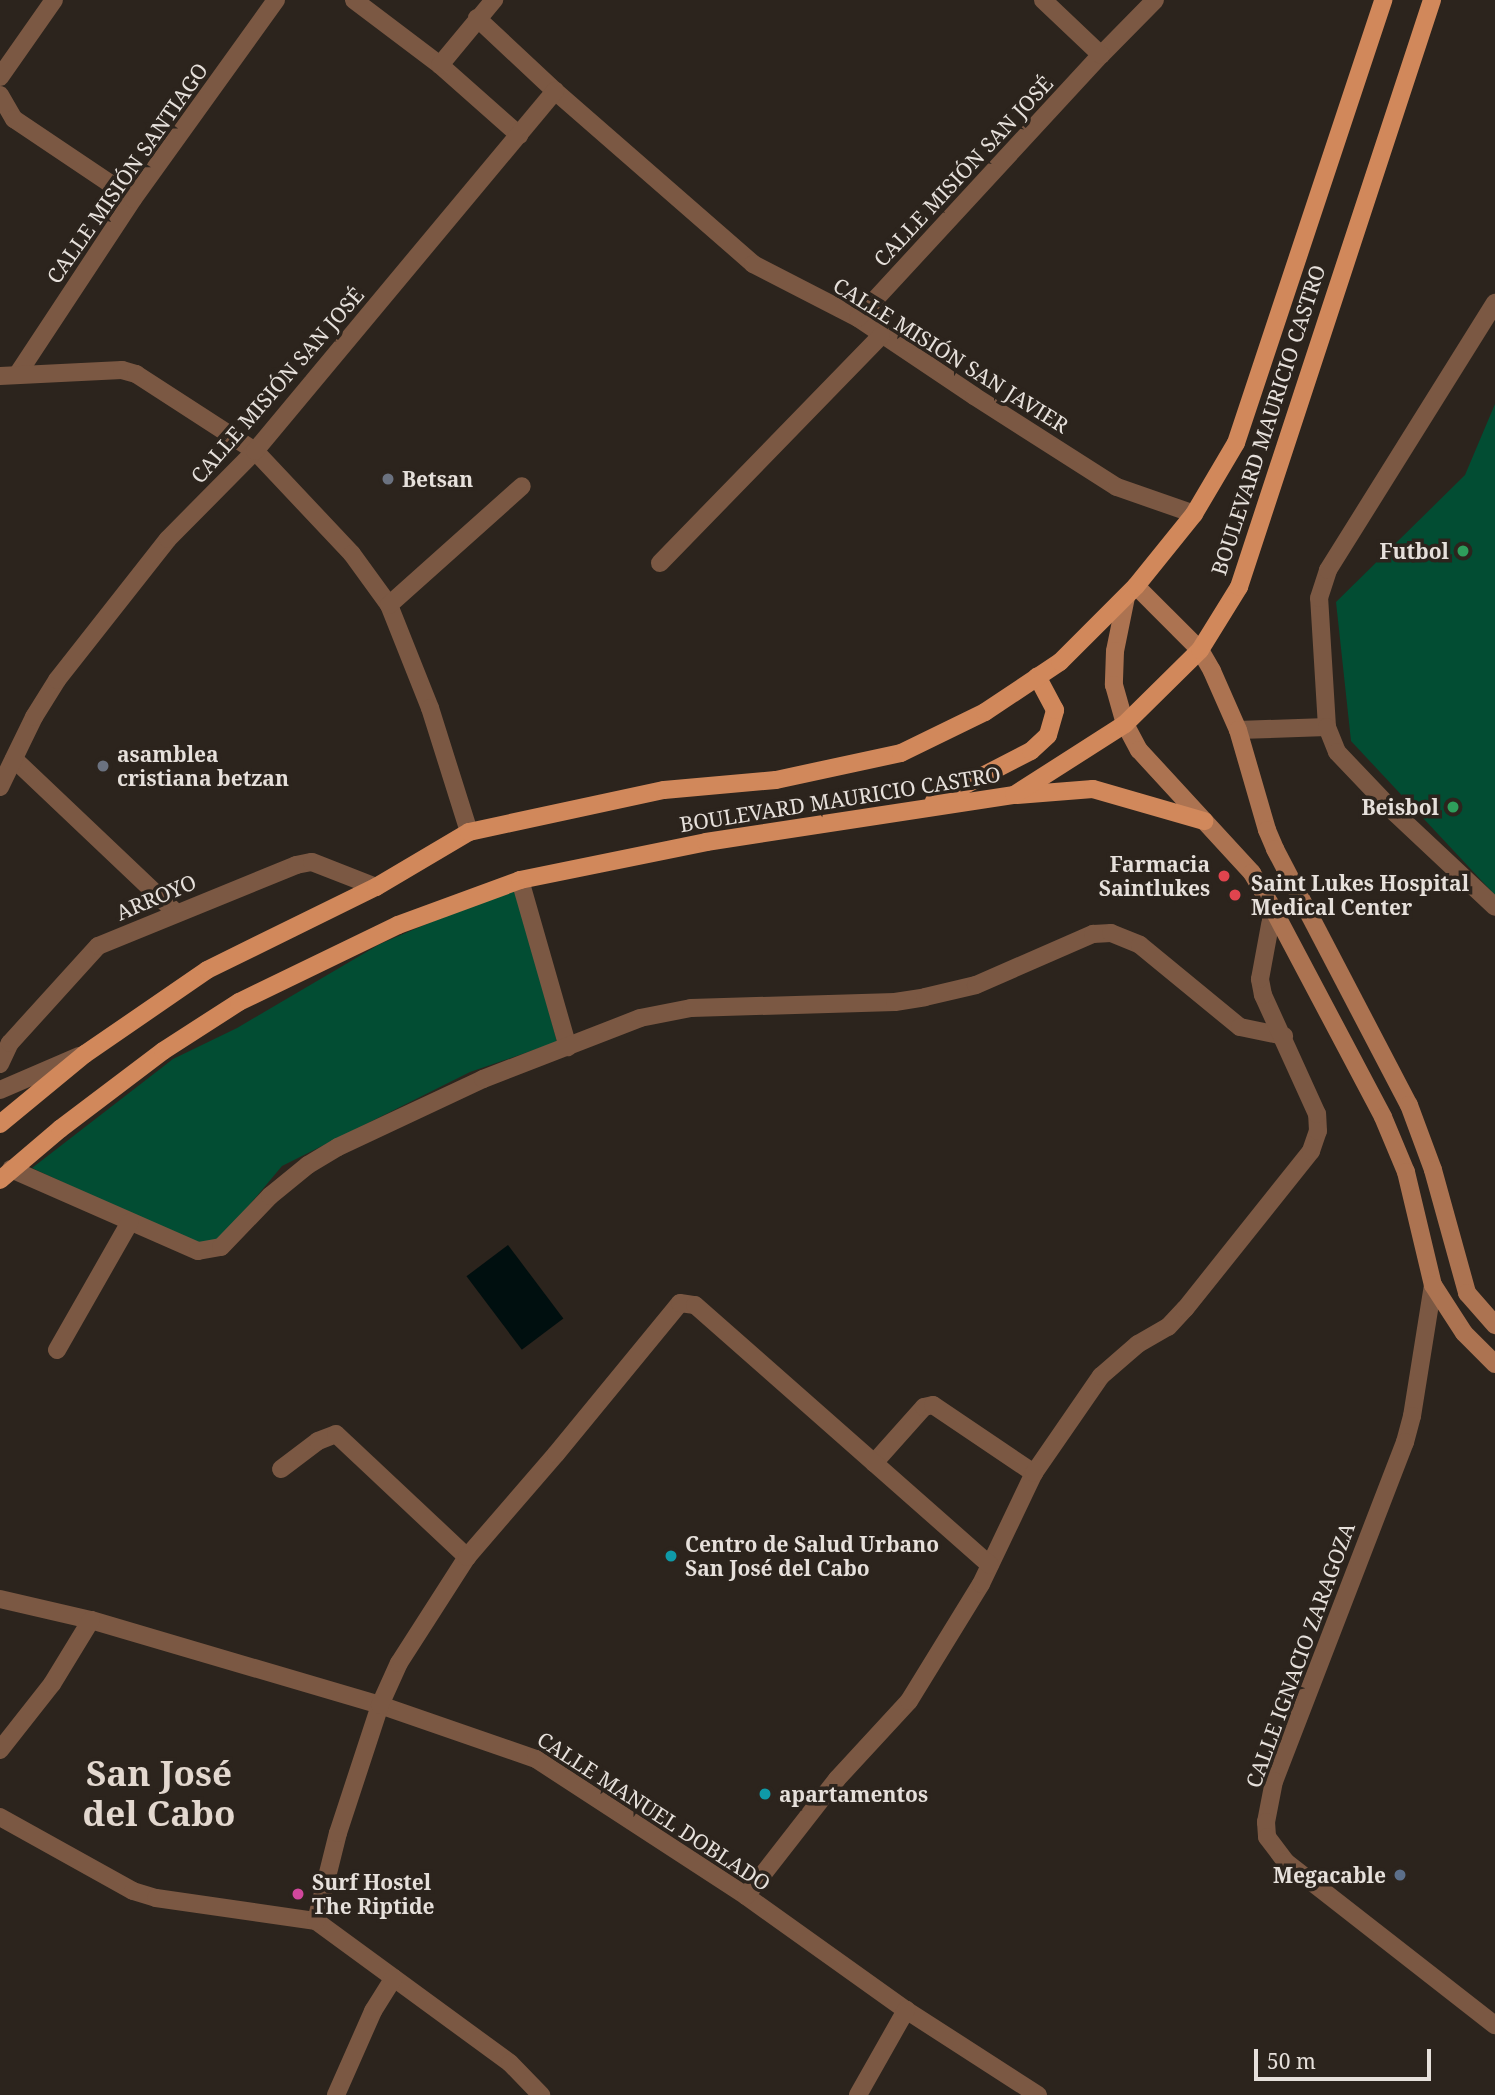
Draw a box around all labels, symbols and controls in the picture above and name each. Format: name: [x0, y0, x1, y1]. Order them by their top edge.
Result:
street label: CALLE MISIÓN SANTIAGO: [41, 58, 213, 288]
street label: CALLE MISIÓN SAN JOSÉ: [868, 71, 1058, 271]
street label: BOULEVARD MAURICIO CASTRO: [1206, 262, 1330, 578]
street label: CALLE MISIÓN SAN JAVIER: [829, 272, 1073, 438]
street label: CALLE MISIÓN SAN JOSÉ: [185, 282, 369, 488]
place label: Betsan: [402, 466, 473, 492]
marker: Betsan: [380, 471, 396, 487]
place label: Futbol: [1380, 538, 1449, 564]
marker: Futbol: [1455, 543, 1471, 559]
place label: asamblea cristiana betzan: [117, 741, 289, 791]
marker: asamblea cristiana betzan: [95, 758, 111, 774]
street label: BOULEVARD MAURICIO CASTRO: [678, 761, 1002, 837]
place label: Beisbol: [1361, 794, 1439, 820]
marker: Beisbol: [1445, 799, 1461, 815]
place label: Farmacia Saintlukes: [1099, 851, 1210, 901]
marker: Farmacia Saintlukes: [1216, 868, 1232, 884]
street label: ARROYO: [112, 869, 200, 925]
place label: Saint Lukes Hospital Medical Center: [1251, 870, 1469, 920]
marker: Saint Lukes Hospital Medical Center: [1225, 885, 1245, 905]
street label: CALLE IGNACIO ZARAGOZA: [1240, 1519, 1360, 1791]
place label: Centro de Salud Urbano San José del Cabo: [685, 1531, 939, 1581]
marker: Centro de Salud Urbano San José del Cabo: [663, 1548, 679, 1564]
street label: CALLE MANUEL DOBLADO: [533, 1726, 775, 1896]
district label: San José del Cabo: [83, 1752, 235, 1834]
place label: apartamentos: [779, 1781, 928, 1807]
marker: apartamentos: [757, 1786, 773, 1802]
place label: Megacable: [1273, 1862, 1386, 1888]
marker: Megacable: [1392, 1867, 1408, 1883]
place label: Surf Hostel The Riptide: [312, 1869, 435, 1919]
marker: Surf Hostel The Riptide: [290, 1886, 306, 1902]
scale bar: [1257, 2036, 1434, 2080]
text: 50 m: [1267, 2047, 1316, 2075]

